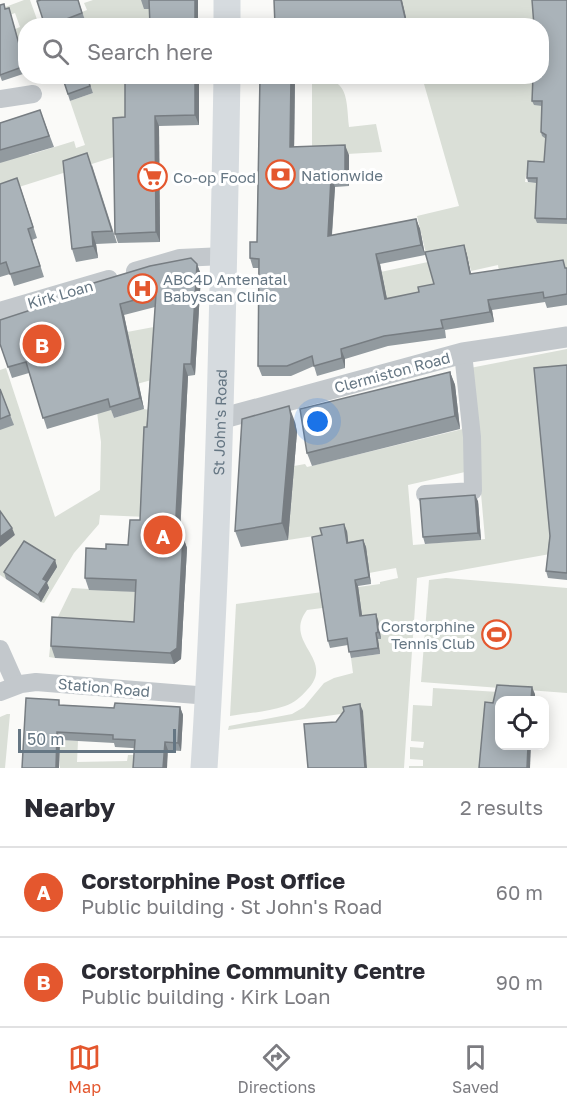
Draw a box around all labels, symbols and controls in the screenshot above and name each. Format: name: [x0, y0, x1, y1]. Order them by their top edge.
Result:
search box: [18, 18, 549, 84]
icon: search: [39, 35, 72, 68]
text: Search here: [87, 38, 213, 65]
bank icon: Nationwide: [264, 159, 296, 191]
supermarket icon: Co-op Food: [136, 161, 168, 193]
place label: Nationwide: [301, 166, 383, 184]
place label: Co-op Food: [173, 168, 256, 186]
place label: ABC4D Antenatal Babyscan Clinic: [163, 270, 287, 305]
hospital icon: ABC4D Antenatal Babyscan Clinic: [126, 272, 158, 304]
street label: Kirk Loan: [25, 276, 95, 312]
pin: B: [22, 322, 62, 366]
street label: Clermiston Road: [332, 348, 452, 396]
street label: St John's Road: [209, 369, 230, 476]
your location: [303, 407, 332, 436]
pin: A: [144, 512, 182, 558]
place label: Corstorphine Tennis Club: [381, 617, 475, 652]
sports icon: Corstorphine Tennis Club: [480, 619, 512, 651]
street label: Station Road: [57, 674, 151, 700]
map controls: [495, 696, 549, 750]
button: locate: [495, 696, 549, 750]
scale bar: [18, 726, 176, 754]
text: 50 m: [27, 729, 64, 749]
text: Nearby: [24, 792, 115, 823]
text: 2 results: [460, 795, 543, 819]
text: Corstorphine Post Office: [81, 867, 345, 894]
text: A: [36, 880, 51, 904]
text: 60 m: [496, 880, 543, 904]
text: Public building · St John's Road: [81, 894, 382, 918]
text: Corstorphine Community Centre: [81, 957, 425, 984]
text: B: [36, 970, 51, 994]
text: 90 m: [496, 970, 543, 994]
text: Public building · Kirk Loan: [81, 984, 330, 1008]
tab: Map: [68, 1041, 101, 1097]
tab: Directions: [238, 1041, 316, 1097]
tab: Saved: [452, 1041, 499, 1097]

